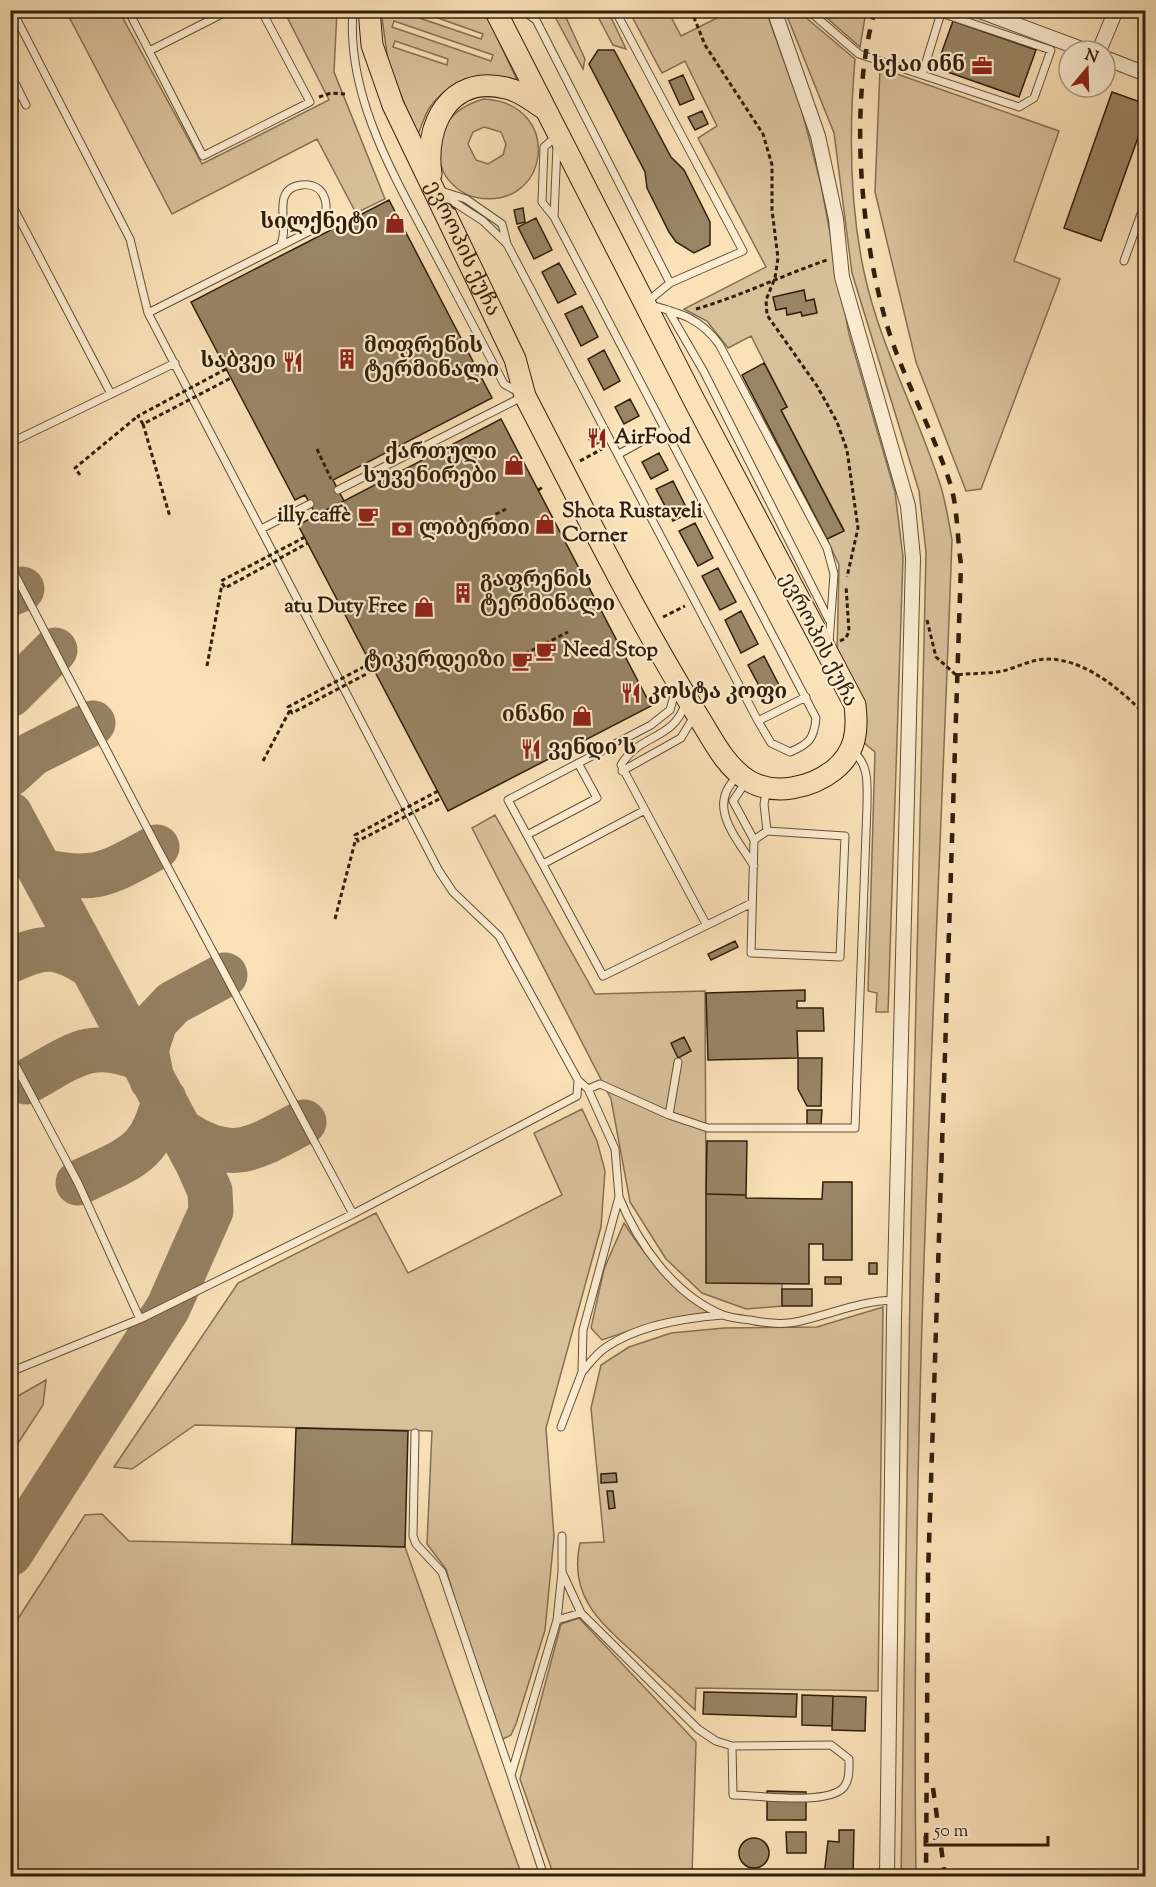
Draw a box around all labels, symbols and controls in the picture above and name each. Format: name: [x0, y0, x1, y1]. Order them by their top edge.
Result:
north arrow: [1057, 39, 1117, 99]
text: N: [1081, 44, 1101, 70]
place label: სქაი ინნ: [872, 51, 965, 81]
office icon: სქაი ინნ: [970, 54, 994, 78]
street label: ევროპის ქუჩა: [417, 176, 507, 321]
place label: სილქნეტი: [260, 208, 378, 238]
shop icon: სილქნეტი: [383, 211, 407, 235]
place label: მოფრენის ტერმინალი: [364, 332, 499, 386]
place label: საბვეი: [201, 347, 276, 377]
building icon: მოფრენის ტერმინალი: [335, 347, 359, 371]
restaurant icon: საბვეი: [281, 350, 305, 374]
place label: AirFood: [614, 423, 691, 453]
restaurant icon: AirFood: [585, 426, 609, 450]
place label: ქართული სუვენირები: [363, 438, 497, 492]
shop icon: ქართული სუვენირები: [502, 453, 526, 477]
place label: Shota Rustaveli Corner: [562, 497, 703, 551]
place label: illy caffè: [277, 501, 351, 531]
cafe icon: illy caffè: [356, 504, 380, 528]
shop icon: Shota Rustaveli Corner: [533, 512, 557, 536]
place label: ლიბერთი: [419, 514, 530, 544]
bank icon: ლიბერთი: [390, 517, 414, 541]
place label: გაფრენის ტერმინალი: [480, 566, 615, 620]
street label: ევროპის ქუჩა: [771, 568, 865, 712]
building icon: გაფრენის ტერმინალი: [451, 581, 475, 605]
place label: atu Duty Free: [284, 592, 407, 622]
shop icon: atu Duty Free: [412, 595, 436, 619]
place label: Need Stop: [563, 636, 658, 666]
cafe icon: Need Stop: [534, 639, 558, 663]
place label: ტიკერდეიზი: [364, 646, 505, 676]
cafe icon: ტიკერდეიზი: [510, 649, 534, 673]
place label: კოსტა კოფი: [648, 678, 787, 708]
restaurant icon: კოსტა კოფი: [619, 681, 643, 705]
place label: ინანი: [502, 701, 565, 731]
shop icon: ინანი: [570, 704, 594, 728]
place label: ვენდი'ს: [548, 734, 636, 764]
restaurant icon: ვენდი'ს: [519, 737, 543, 761]
scale bar: [925, 1809, 1048, 1847]
text: 50 m: [933, 1819, 969, 1845]

